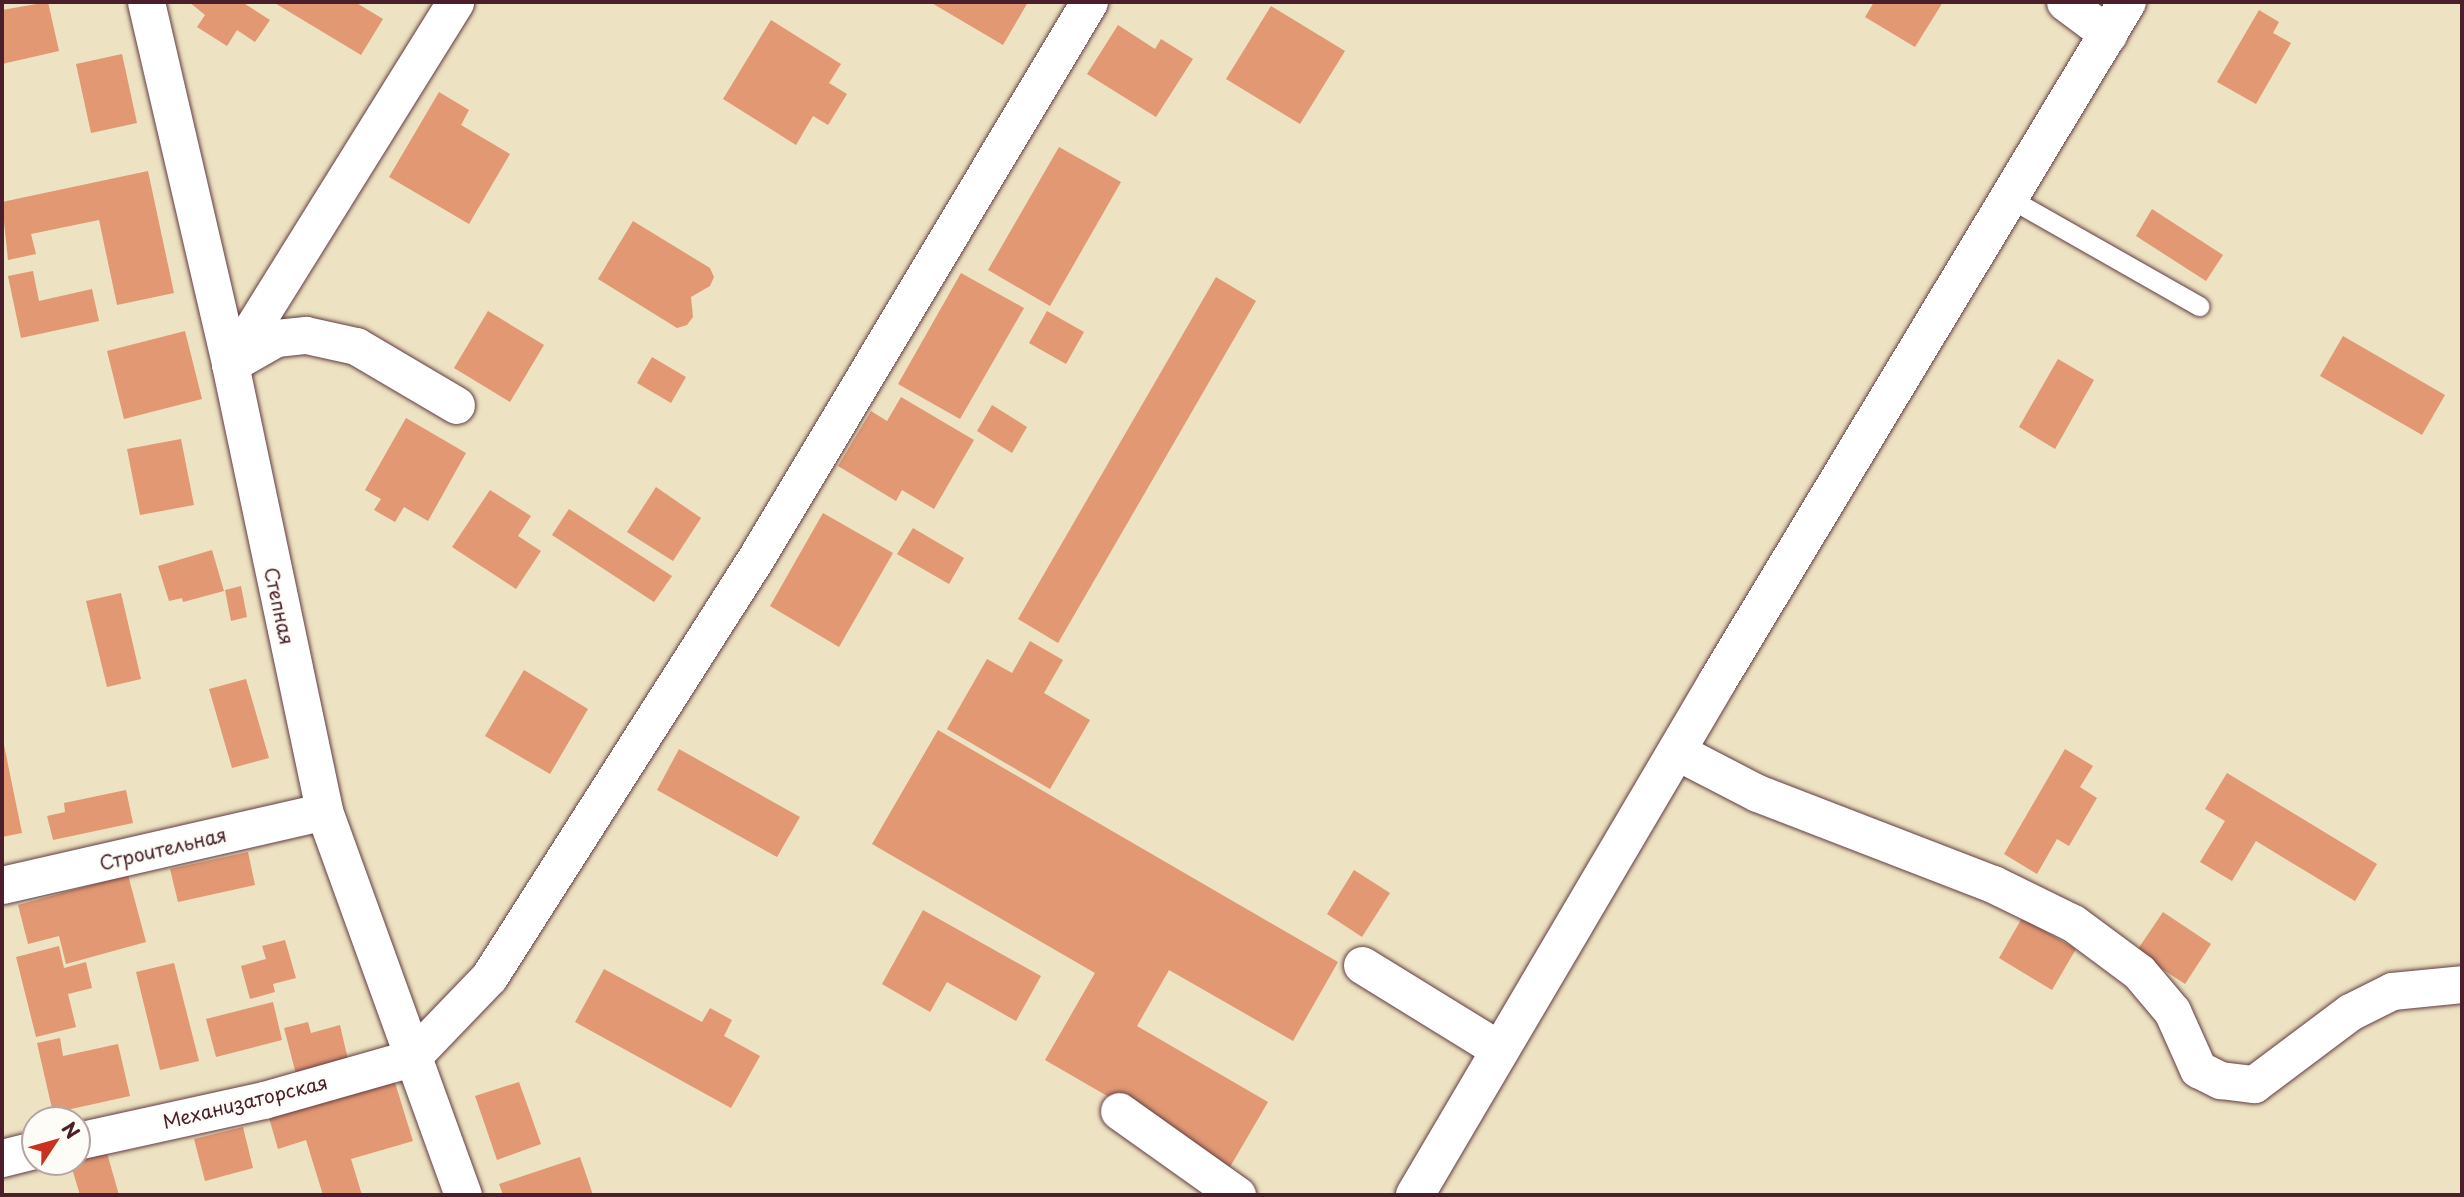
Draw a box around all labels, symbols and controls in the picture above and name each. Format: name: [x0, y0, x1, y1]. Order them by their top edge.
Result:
street label: Степная: [260, 565, 298, 647]
street label: Строительная: [97, 823, 229, 875]
street label: Механизаторская: [160, 1070, 330, 1134]
north arrow: [21, 1106, 91, 1176]
text: N: [56, 1116, 87, 1144]

